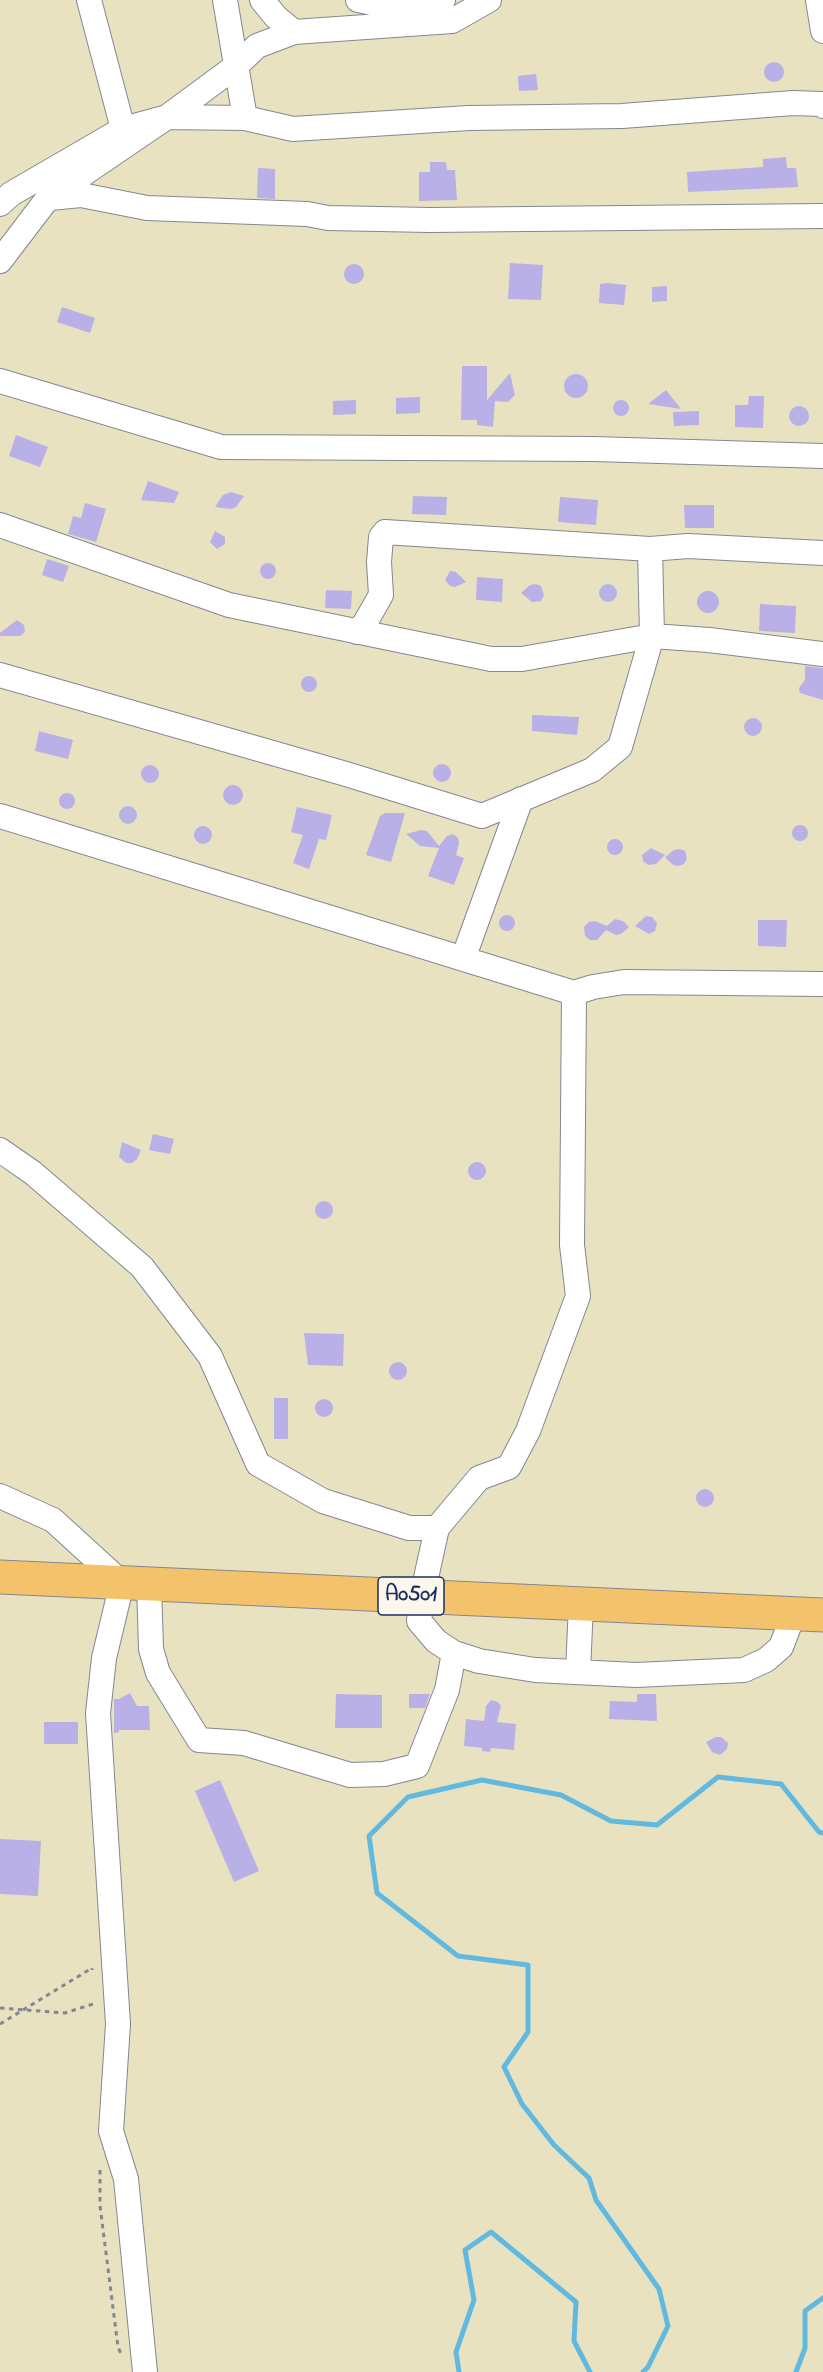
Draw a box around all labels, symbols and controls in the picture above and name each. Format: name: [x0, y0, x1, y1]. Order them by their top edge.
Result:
road number: A0501: [378, 1577, 444, 1615]

